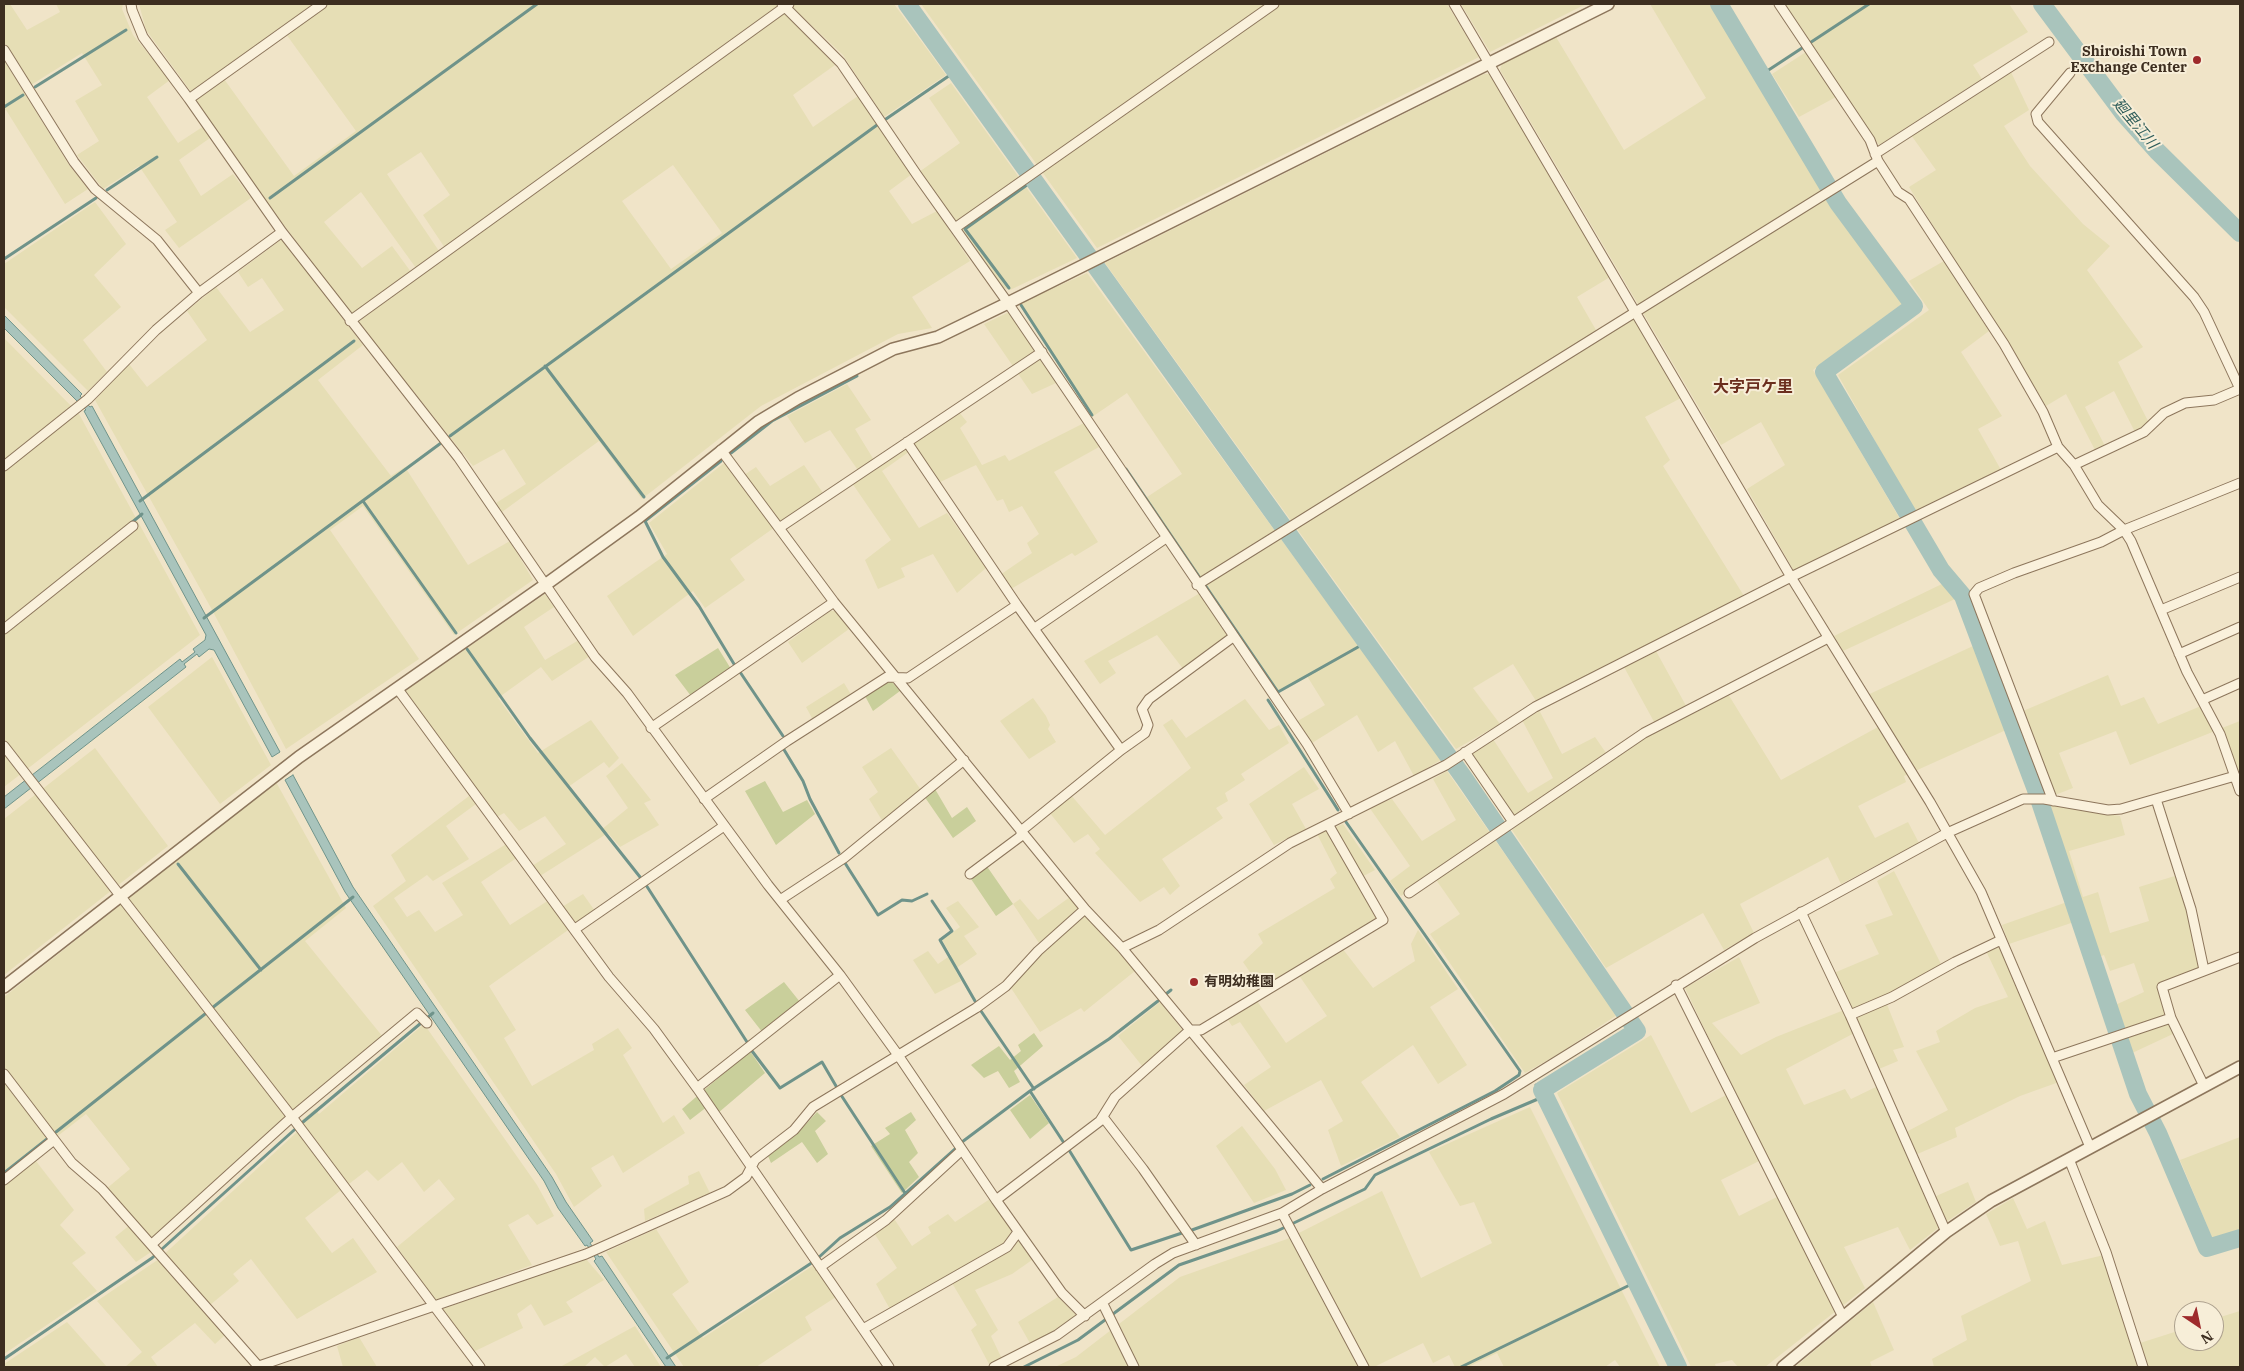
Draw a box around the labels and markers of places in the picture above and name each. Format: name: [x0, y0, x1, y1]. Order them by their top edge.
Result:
place label: Shiroishi Town Exchange Center: [2070, 44, 2187, 76]
marker: Shiroishi Town Exchange Center: [2191, 54, 2203, 66]
place label: 有明幼稚園: [1204, 974, 1274, 990]
marker: 有明幼稚園: [1188, 976, 1200, 988]

